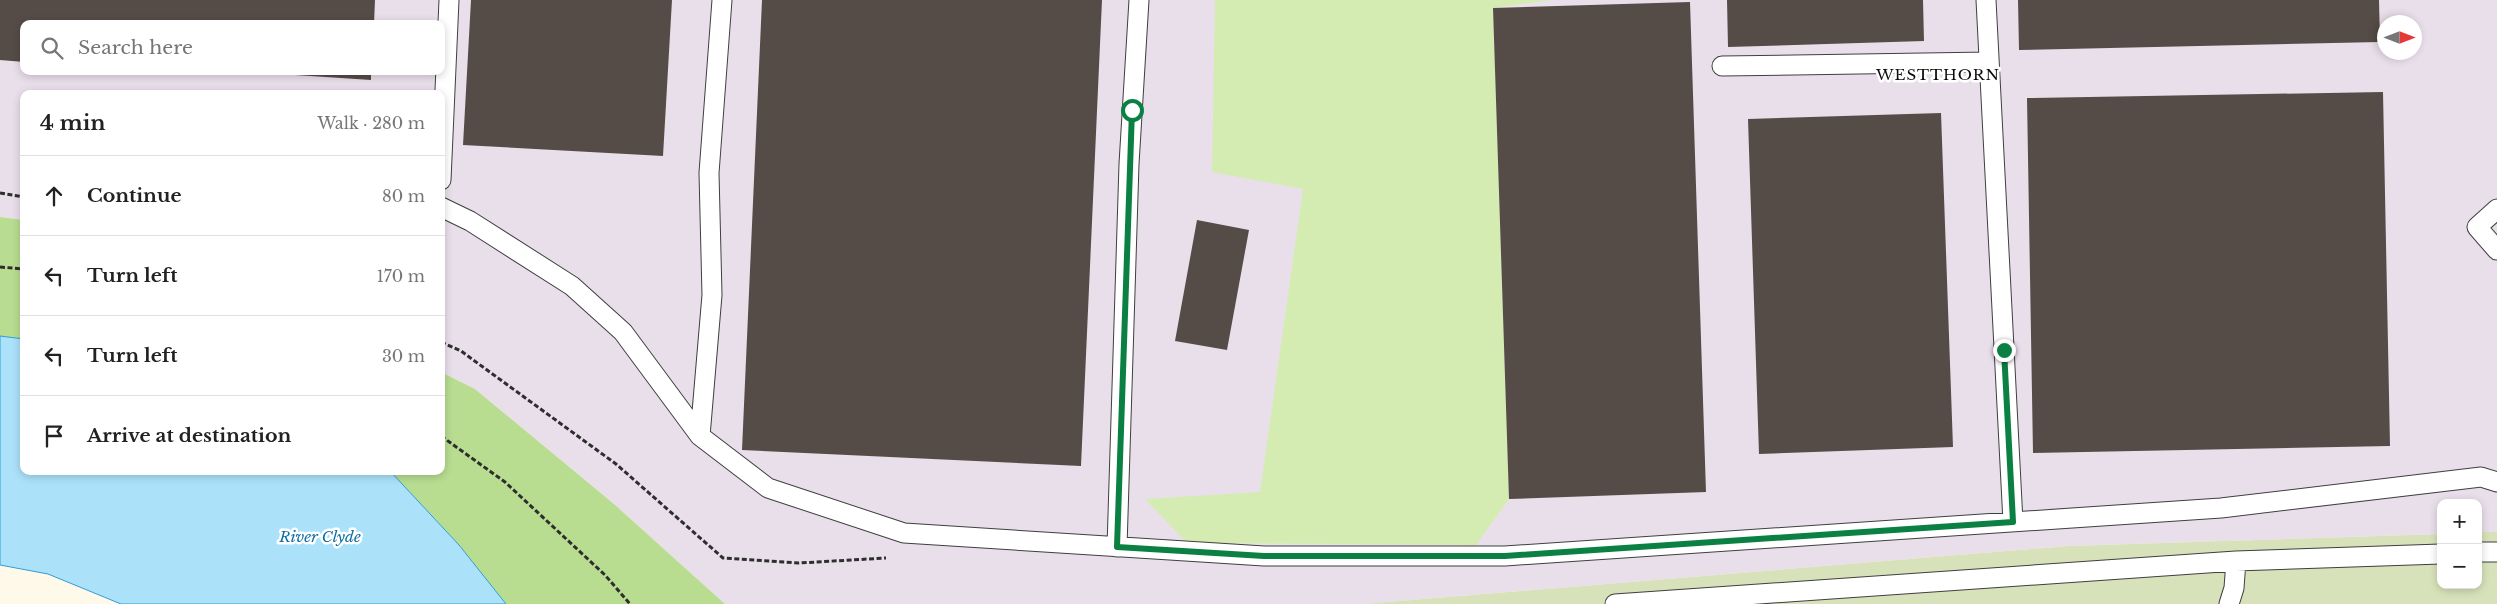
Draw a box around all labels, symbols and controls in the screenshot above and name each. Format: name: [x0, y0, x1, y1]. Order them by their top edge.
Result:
north arrow: [2377, 15, 2422, 60]
search box: [20, 20, 445, 75]
icon: search: [38, 34, 66, 62]
text: Search here: [78, 36, 193, 59]
district label: WESTTHORN: [1875, 65, 2000, 84]
route start: [1121, 99, 1144, 122]
text: 4 min: [40, 110, 106, 136]
text: Walk · 280 m: [317, 113, 425, 133]
icon: ahead: [40, 182, 68, 210]
text: Continue: [87, 184, 182, 207]
text: 80 m: [382, 186, 425, 206]
icon: left: [40, 262, 68, 290]
text: Turn left: [87, 264, 178, 287]
text: 170 m: [377, 266, 425, 286]
route end: [1993, 339, 2016, 362]
icon: left: [40, 342, 68, 370]
text: Turn left: [87, 344, 178, 367]
text: 30 m: [382, 346, 425, 366]
icon: arrive: [40, 422, 68, 450]
text: Arrive at destination: [87, 424, 291, 447]
map controls: [2437, 499, 2482, 589]
button: +: [2437, 499, 2482, 544]
water label: River Clyde: [278, 527, 361, 546]
button: −: [2437, 544, 2482, 589]

